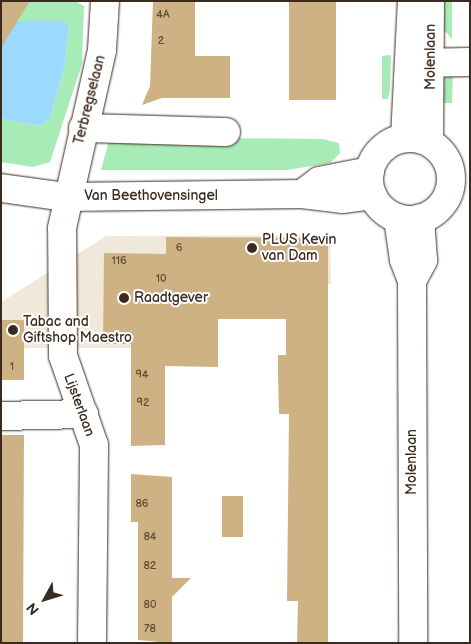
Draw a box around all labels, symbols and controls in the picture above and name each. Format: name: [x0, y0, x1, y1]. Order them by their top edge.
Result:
house number: 4A: [156, 8, 170, 22]
street label: Molenlaan: [423, 24, 439, 90]
house number: 2: [158, 34, 164, 48]
street label: Terbregselaan: [71, 54, 109, 146]
street label: Van Beethovensingel: [84, 188, 218, 204]
place label: PLUS Kevin van Dam: [262, 232, 336, 264]
house number: 6: [176, 241, 182, 255]
marker: PLUS Kevin van Dam: [246, 242, 258, 254]
house number: 116: [111, 254, 127, 268]
house number: 10: [156, 272, 166, 286]
place label: Raadtgever: [134, 290, 208, 306]
marker: Raadtgever: [118, 292, 130, 304]
place label: Tabac and Giftshop Maestro: [23, 314, 132, 347]
marker: Tabac and Giftshop Maestro: [7, 324, 19, 336]
house number: 1: [10, 360, 14, 374]
house number: 94: [135, 368, 149, 382]
street label: Lijsterlaan: [60, 371, 98, 439]
house number: 92: [137, 396, 149, 410]
street label: Molenlaan: [404, 429, 420, 495]
house number: 86: [135, 497, 149, 511]
house number: 84: [143, 530, 157, 544]
house number: 82: [144, 559, 156, 573]
north arrow: [20, 574, 70, 624]
house number: 80: [144, 598, 156, 612]
text: N: [23, 599, 43, 618]
house number: 78: [144, 622, 156, 636]

